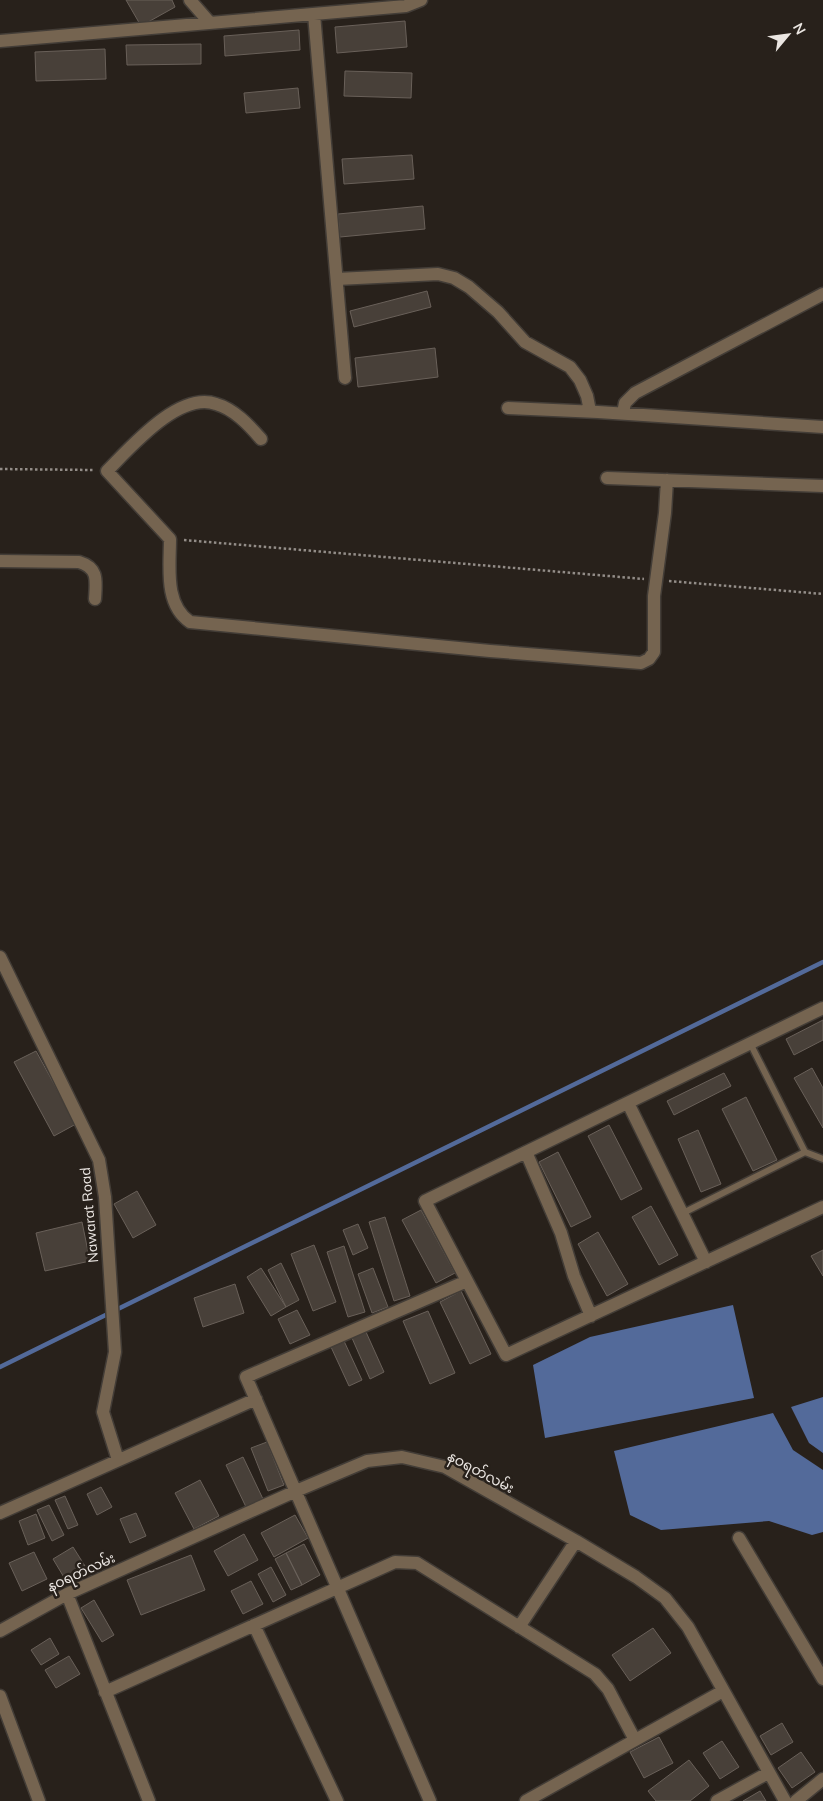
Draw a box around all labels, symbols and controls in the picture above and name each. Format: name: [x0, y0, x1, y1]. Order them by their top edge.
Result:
north arrow: [763, 10, 813, 60]
text: N: [789, 20, 810, 38]
street label: Nawarat Road: [76, 1167, 102, 1263]
street label: နဝရတ်လမ်း: [443, 1446, 518, 1500]
street label: နဝရတ်လမ်း: [44, 1548, 119, 1598]

